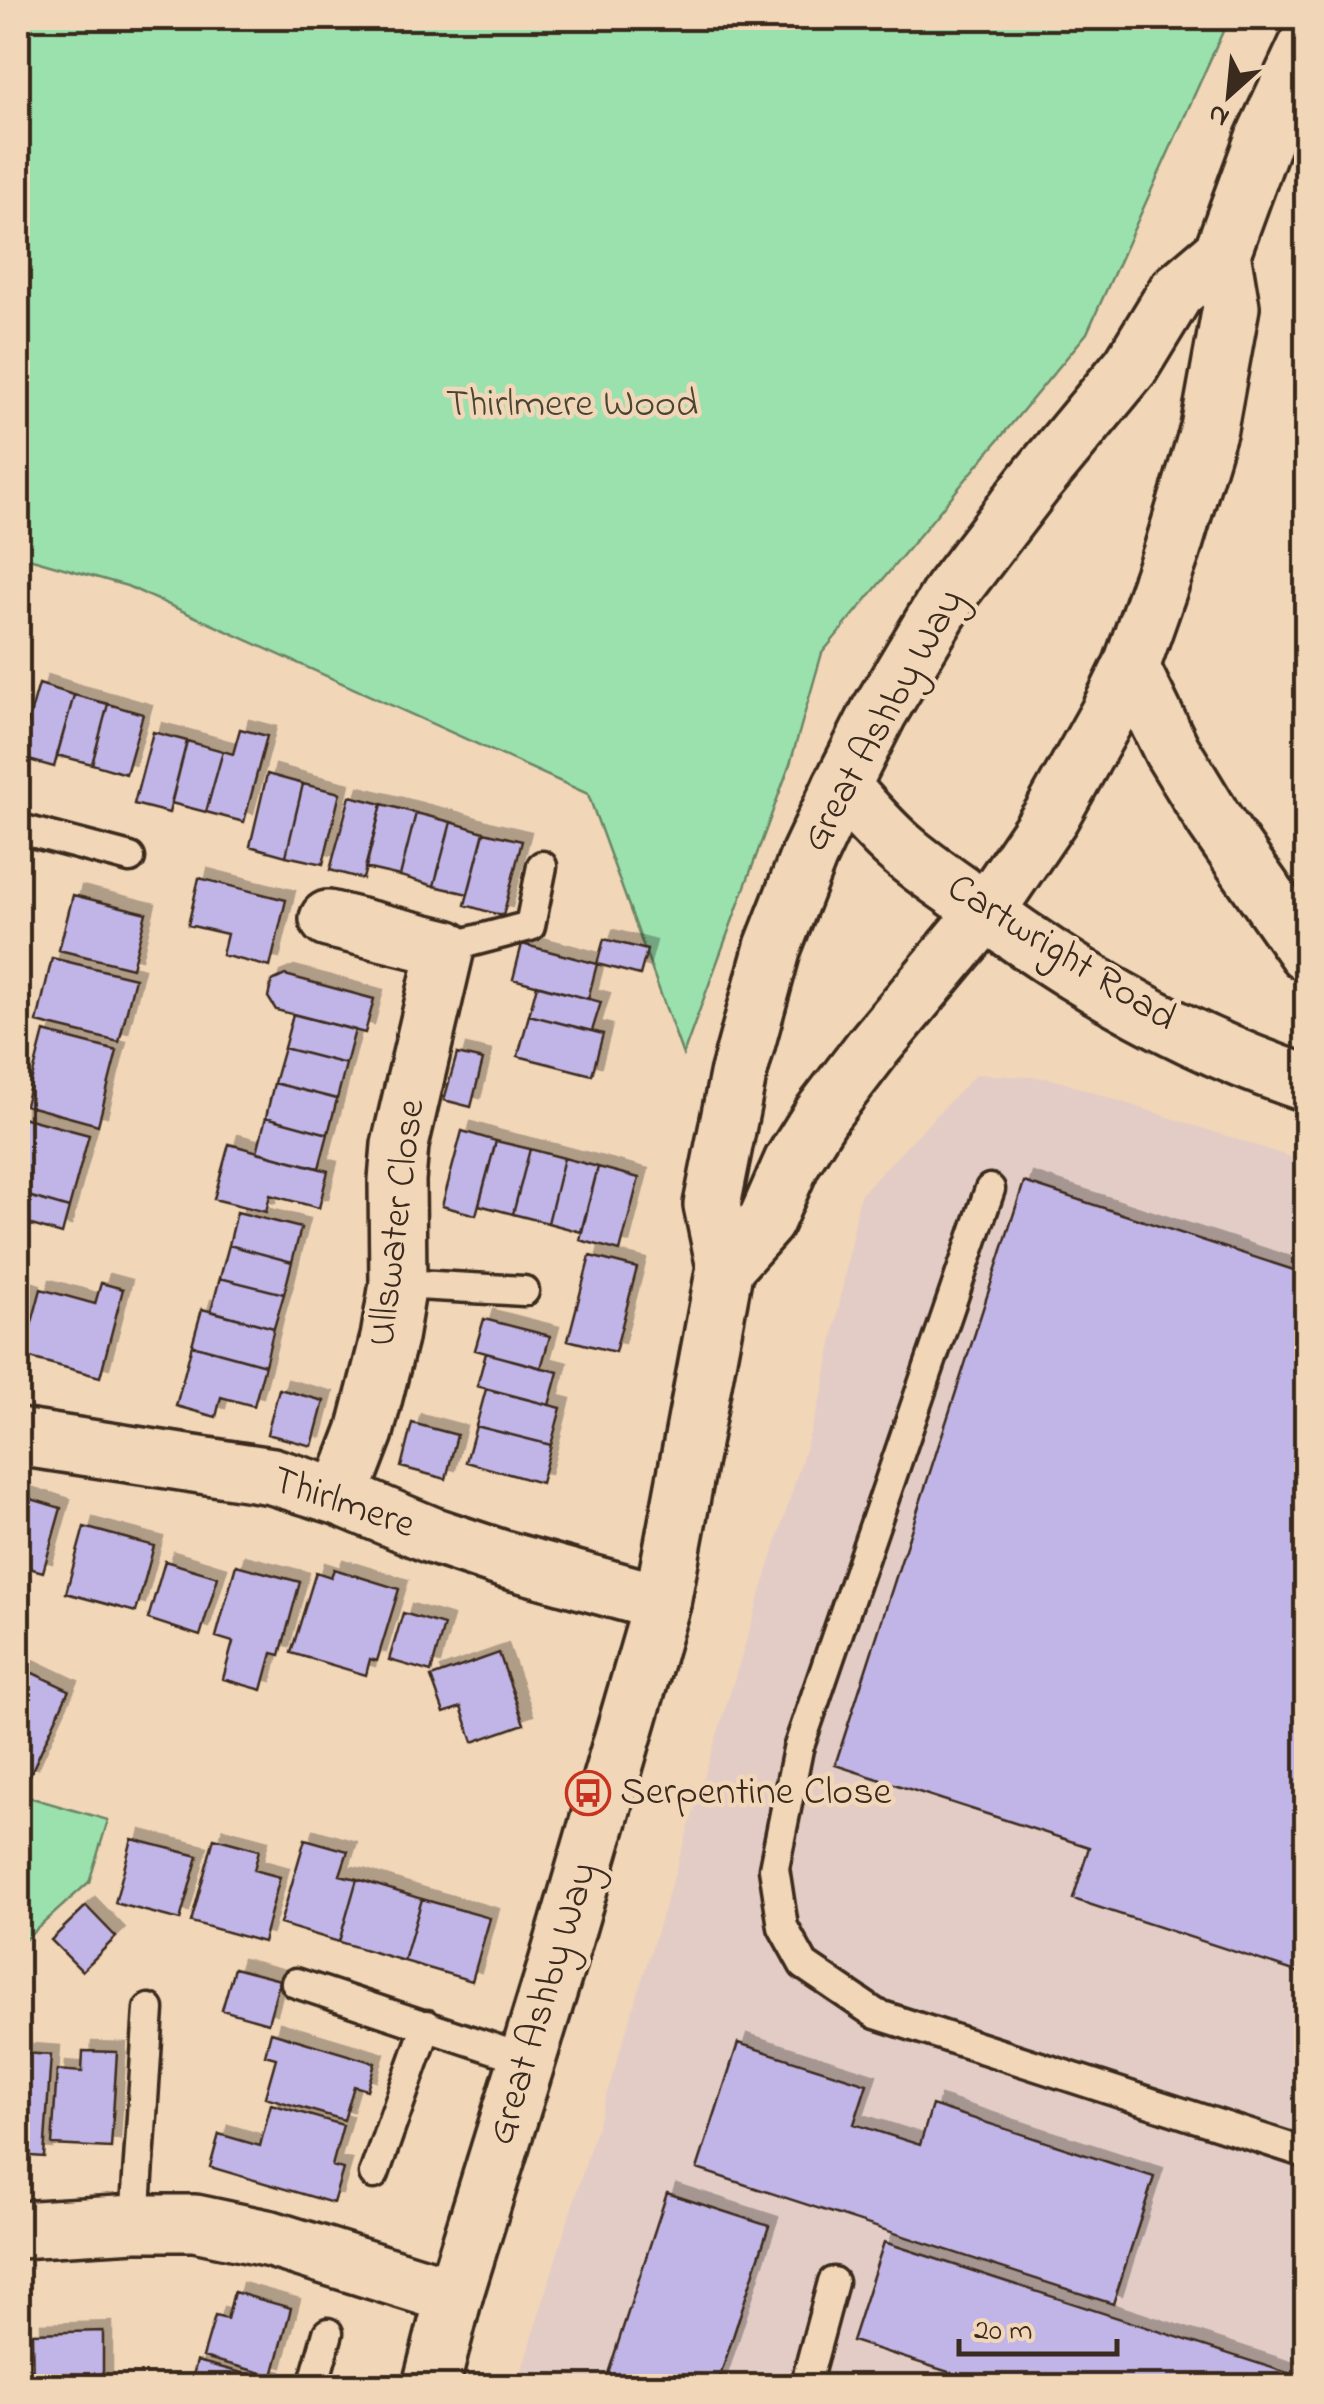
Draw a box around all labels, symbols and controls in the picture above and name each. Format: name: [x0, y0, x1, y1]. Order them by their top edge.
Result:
north arrow: [1179, 45, 1279, 145]
text: N: [1202, 92, 1237, 137]
park label: Thirlmere Wood: [446, 376, 698, 435]
street label: Great Ashby Way: [787, 579, 981, 863]
street label: Cartwright Road: [935, 860, 1187, 1048]
street label: Ullswater Close: [354, 1096, 442, 1350]
street label: Thirlmere: [264, 1452, 422, 1556]
place label: Serpentine Close: [620, 1764, 892, 1823]
bus stop icon: Serpentine Close: [565, 1770, 611, 1816]
street label: Great Ashby Way: [473, 1855, 615, 2153]
scale bar: [959, 2294, 1116, 2356]
text: 20 m: [974, 2310, 1033, 2354]

